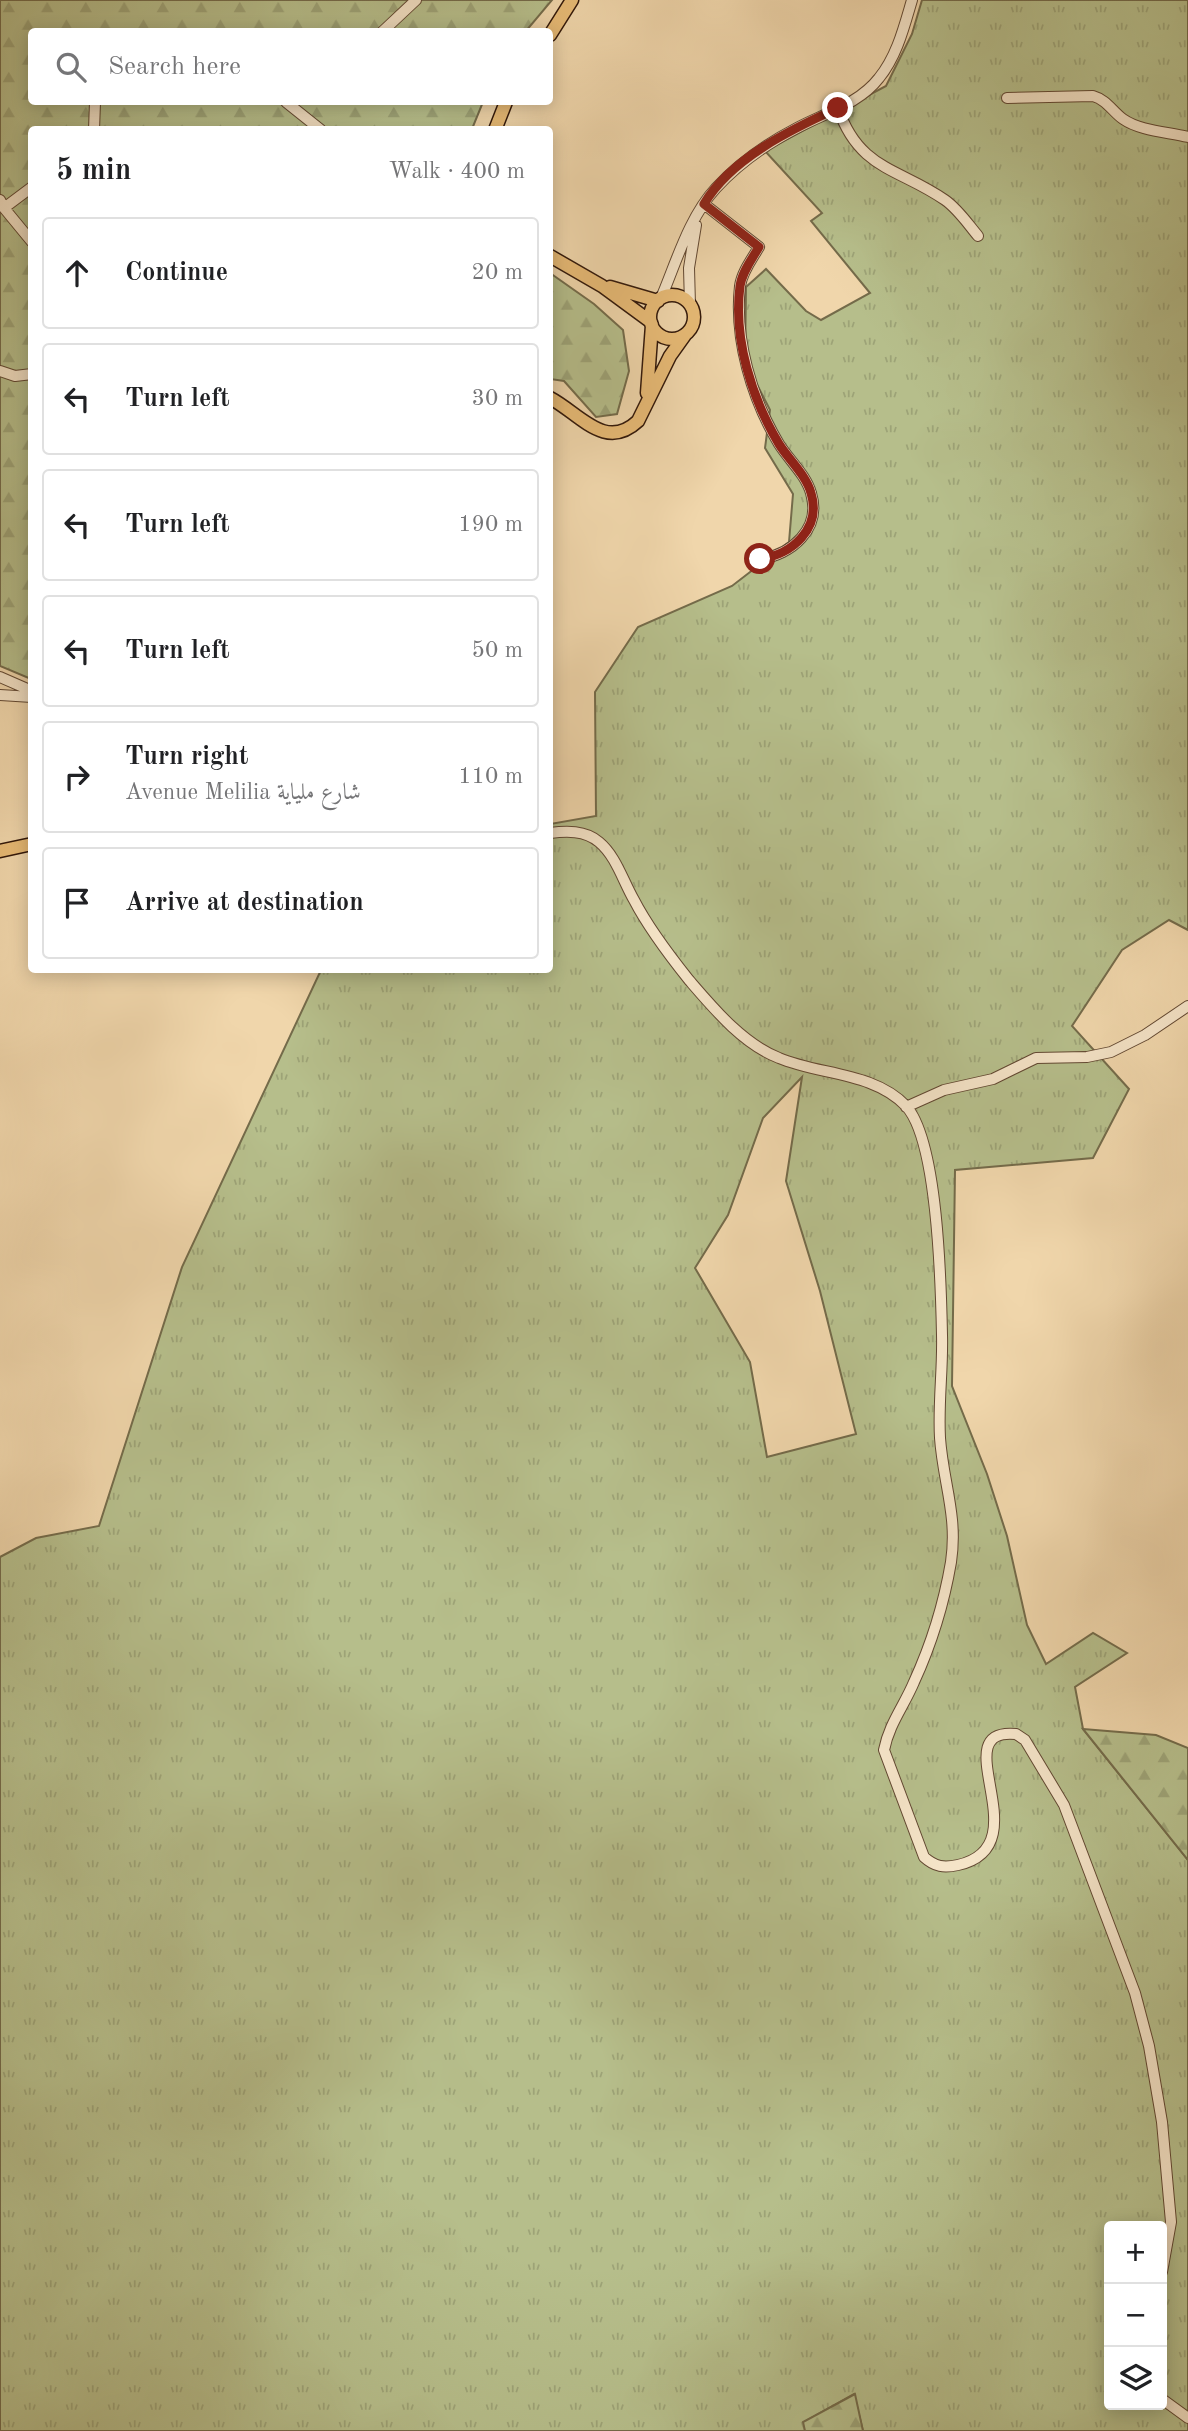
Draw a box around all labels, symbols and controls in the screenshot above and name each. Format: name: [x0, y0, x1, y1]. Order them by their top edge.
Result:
search box: [28, 28, 553, 105]
icon: search: [52, 48, 90, 86]
text: Search here: [108, 54, 241, 80]
route end: [822, 92, 853, 123]
text: 5 min: [56, 156, 131, 186]
text: Walk · 400 m: [389, 160, 525, 183]
icon: ahead: [58, 254, 96, 292]
text: Continue: [125, 260, 228, 286]
text: 20 m: [472, 261, 523, 284]
icon: left: [58, 380, 96, 418]
text: Turn left: [125, 386, 230, 412]
text: 30 m: [472, 387, 523, 410]
icon: left: [58, 506, 96, 544]
text: Turn left: [125, 512, 230, 538]
text: 190 m: [458, 513, 523, 536]
route start: [744, 543, 775, 574]
icon: left: [58, 632, 96, 670]
text: Turn left: [125, 638, 230, 664]
text: 50 m: [472, 639, 523, 662]
text: Turn right: [125, 744, 248, 770]
icon: right: [58, 758, 96, 796]
text: 110 m: [458, 765, 523, 788]
text: Avenue Melilia شارع ملياية: [125, 781, 361, 804]
icon: arrive: [58, 884, 96, 922]
text: Arrive at destination: [125, 890, 364, 916]
map controls: [1104, 2221, 1167, 2410]
button: +: [1104, 2221, 1167, 2284]
button: −: [1104, 2284, 1167, 2347]
button: layers: [1104, 2347, 1167, 2410]

